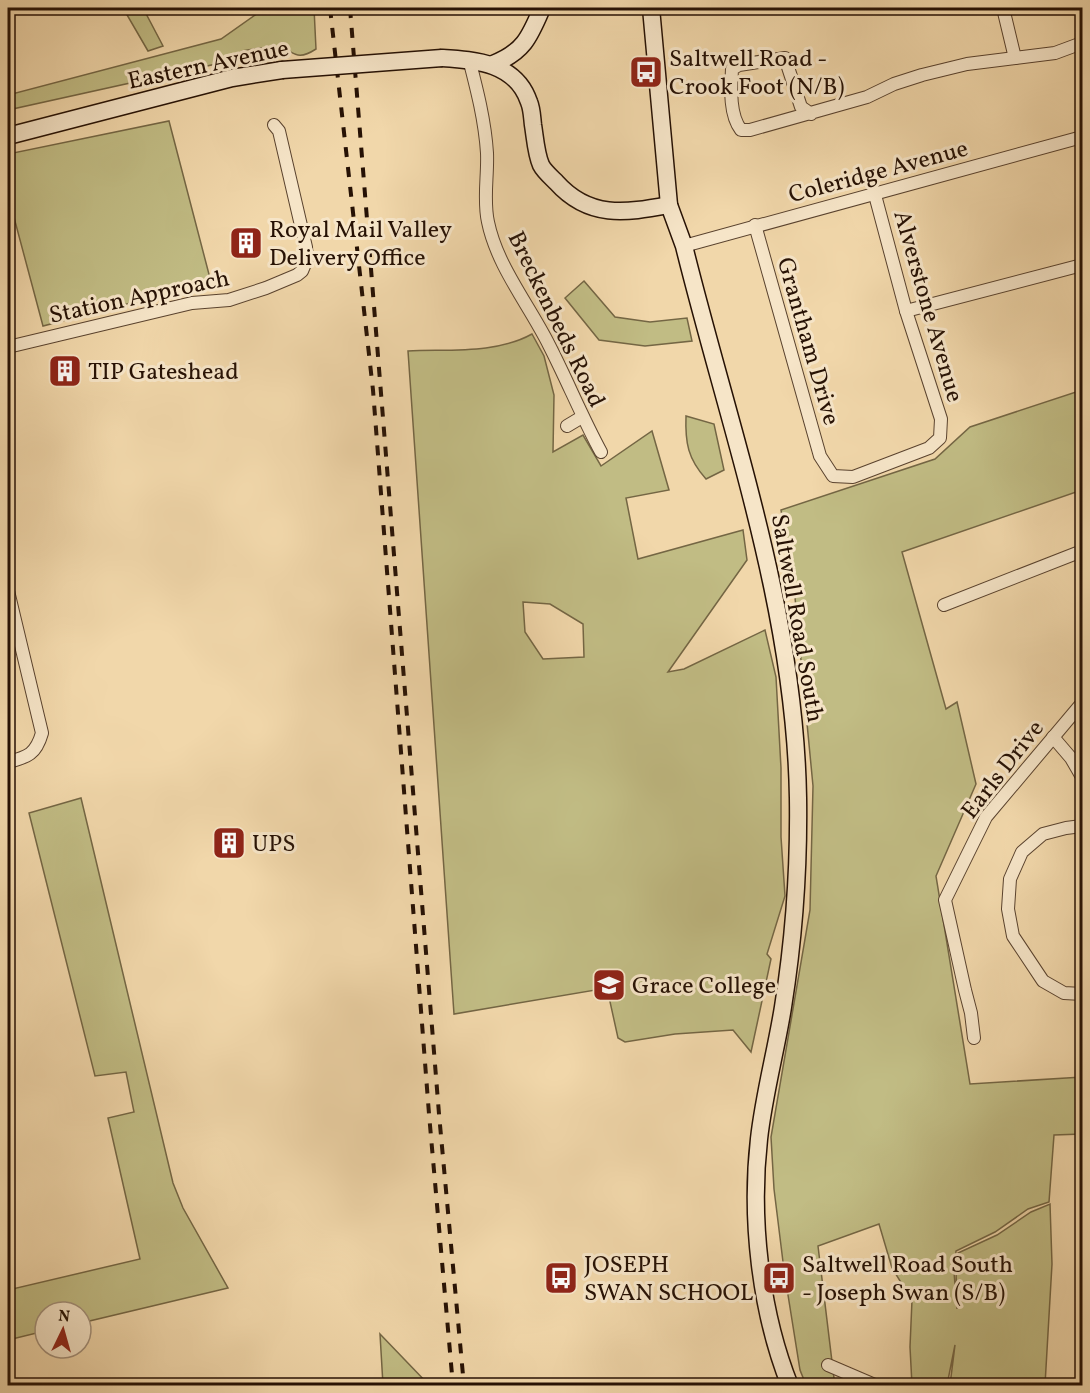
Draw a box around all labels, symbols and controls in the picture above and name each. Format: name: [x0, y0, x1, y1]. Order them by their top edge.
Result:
street label: Eastern Avenue: [125, 32, 292, 100]
place label: Saltwell Road - Crook Foot (N/B): [669, 43, 844, 105]
bus stop icon: Saltwell Road - Crook Foot (N/B): [628, 54, 664, 90]
street label: Coleridge Avenue: [785, 133, 972, 213]
street label: Alverstone Avenue: [883, 207, 971, 406]
place label: Royal Mail Valley Delivery Office: [269, 214, 452, 276]
building icon: Royal Mail Valley Delivery Office: [228, 225, 264, 261]
street label: Breckenbeds Road: [498, 226, 613, 414]
street label: Grantham Drive: [767, 254, 847, 429]
street label: Station Approach: [46, 262, 233, 334]
building icon: TIP Gateshead: [47, 353, 83, 389]
place label: TIP Gateshead: [88, 356, 239, 390]
street label: Saltwell Road South: [761, 512, 831, 725]
street label: Earls Drive: [954, 714, 1053, 827]
building icon: UPS: [211, 825, 247, 861]
place label: UPS: [252, 828, 295, 862]
school or university icon: Grace College: [591, 967, 627, 1003]
place label: Grace College: [632, 970, 776, 1004]
place label: JOSEPH SWAN SCHOOL: [584, 1249, 753, 1311]
place label: Saltwell Road South - Joseph Swan (S/B): [802, 1249, 1013, 1311]
bus stop icon: JOSEPH SWAN SCHOOL: [543, 1260, 579, 1296]
bus stop icon: Saltwell Road South - Joseph Swan (S/B): [761, 1260, 797, 1296]
north arrow: [33, 1300, 93, 1360]
text: N: [57, 1306, 71, 1329]

